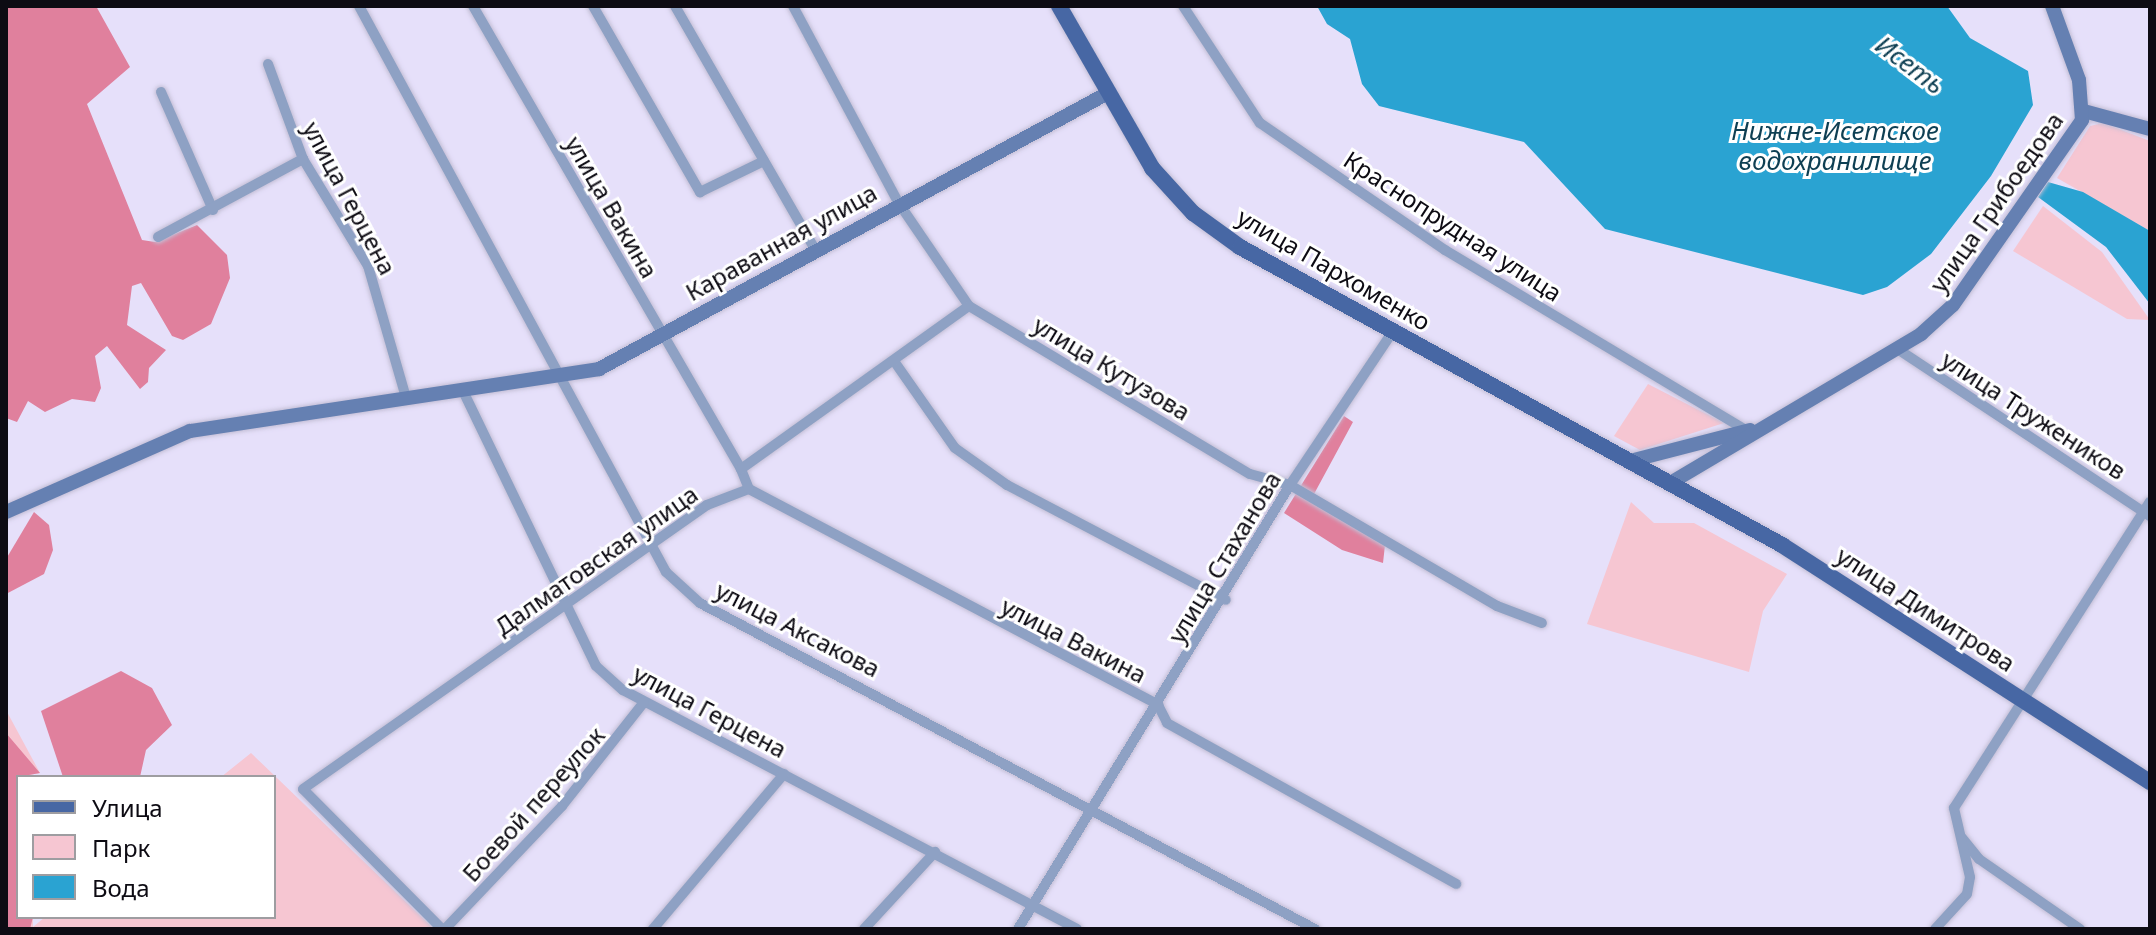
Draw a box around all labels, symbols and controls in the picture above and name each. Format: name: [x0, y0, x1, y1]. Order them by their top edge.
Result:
water label: Исеть: [1869, 29, 1951, 101]
street label: улица Грибоедова: [1923, 107, 2069, 297]
water label: Нижне-Исетское водохранилище: [1731, 115, 1939, 176]
street label: улица Герцена: [298, 116, 402, 280]
street label: улица Вакина: [560, 131, 664, 283]
street label: Краснопрудная улица: [1339, 145, 1567, 307]
street label: Караванная улица: [680, 178, 882, 306]
street label: улица Пархоменко: [1232, 202, 1436, 336]
street label: улица Кутузова: [1029, 310, 1195, 426]
street label: улица Тружеников: [1937, 345, 2131, 485]
street label: улица Стаханова: [1162, 466, 1286, 648]
street label: Далматовская улица: [489, 479, 703, 641]
street label: улица Димитрова: [1831, 541, 2021, 677]
street label: улица Аксакова: [711, 575, 885, 683]
street label: улица Вакина: [997, 591, 1151, 689]
street label: улица Герцена: [628, 659, 792, 763]
street label: Боевой переулок: [456, 721, 610, 887]
legend: [16, 775, 276, 919]
text: Улица: [92, 791, 163, 824]
text: Парк: [92, 831, 150, 864]
text: Вода: [92, 871, 150, 904]

